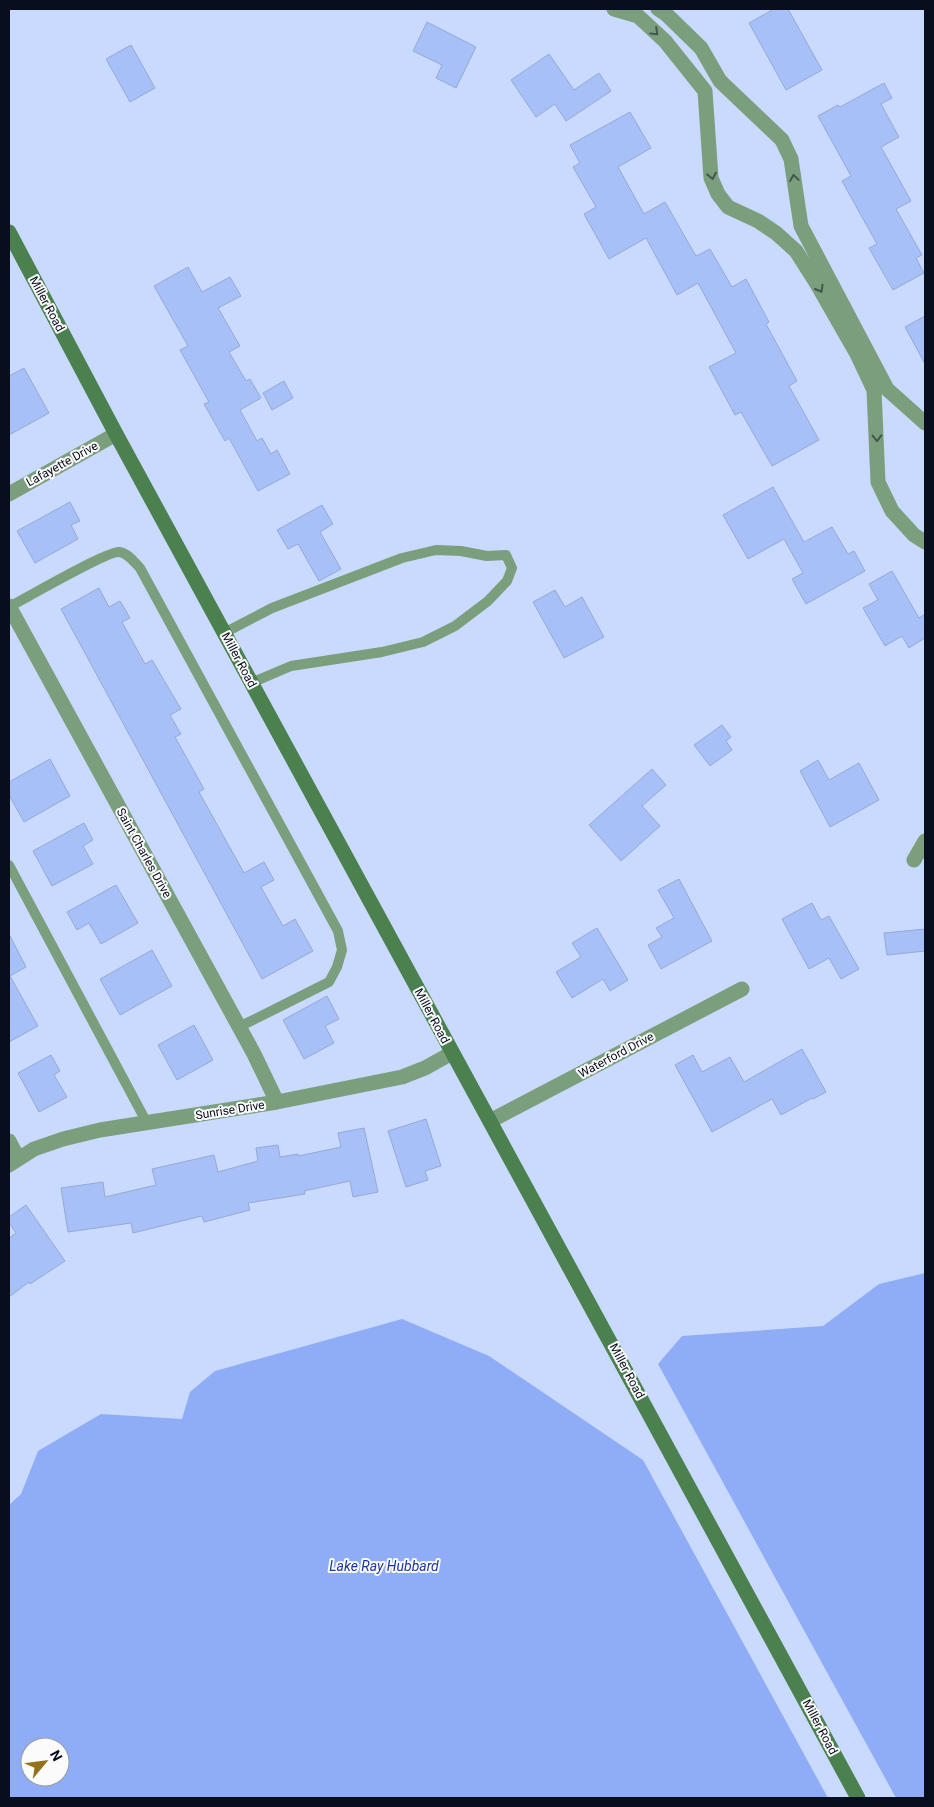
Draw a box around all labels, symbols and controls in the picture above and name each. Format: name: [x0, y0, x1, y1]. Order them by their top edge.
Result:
one-way arrow: [650, 26, 659, 35]
one-way arrow: [706, 171, 717, 180]
one-way arrow: [789, 173, 800, 181]
street label: Miller Road: [27, 274, 67, 334]
one-way arrow: [813, 284, 823, 293]
one-way arrow: [872, 434, 882, 442]
street label: Lafayette Drive: [24, 439, 100, 489]
street label: Miller Road: [219, 630, 259, 690]
street label: Saint Charles Drive: [114, 806, 174, 900]
street label: Miller Road: [412, 986, 452, 1046]
street label: Waterford Drive: [576, 1029, 656, 1081]
street label: Sunrise Drive: [194, 1098, 266, 1122]
street label: Miller Road: [607, 1341, 647, 1401]
water label: Lake Ray Hubbard: [329, 1558, 439, 1574]
street label: Miller Road: [800, 1697, 840, 1757]
north arrow: [20, 1737, 70, 1787]
text: N: [47, 1747, 66, 1764]

